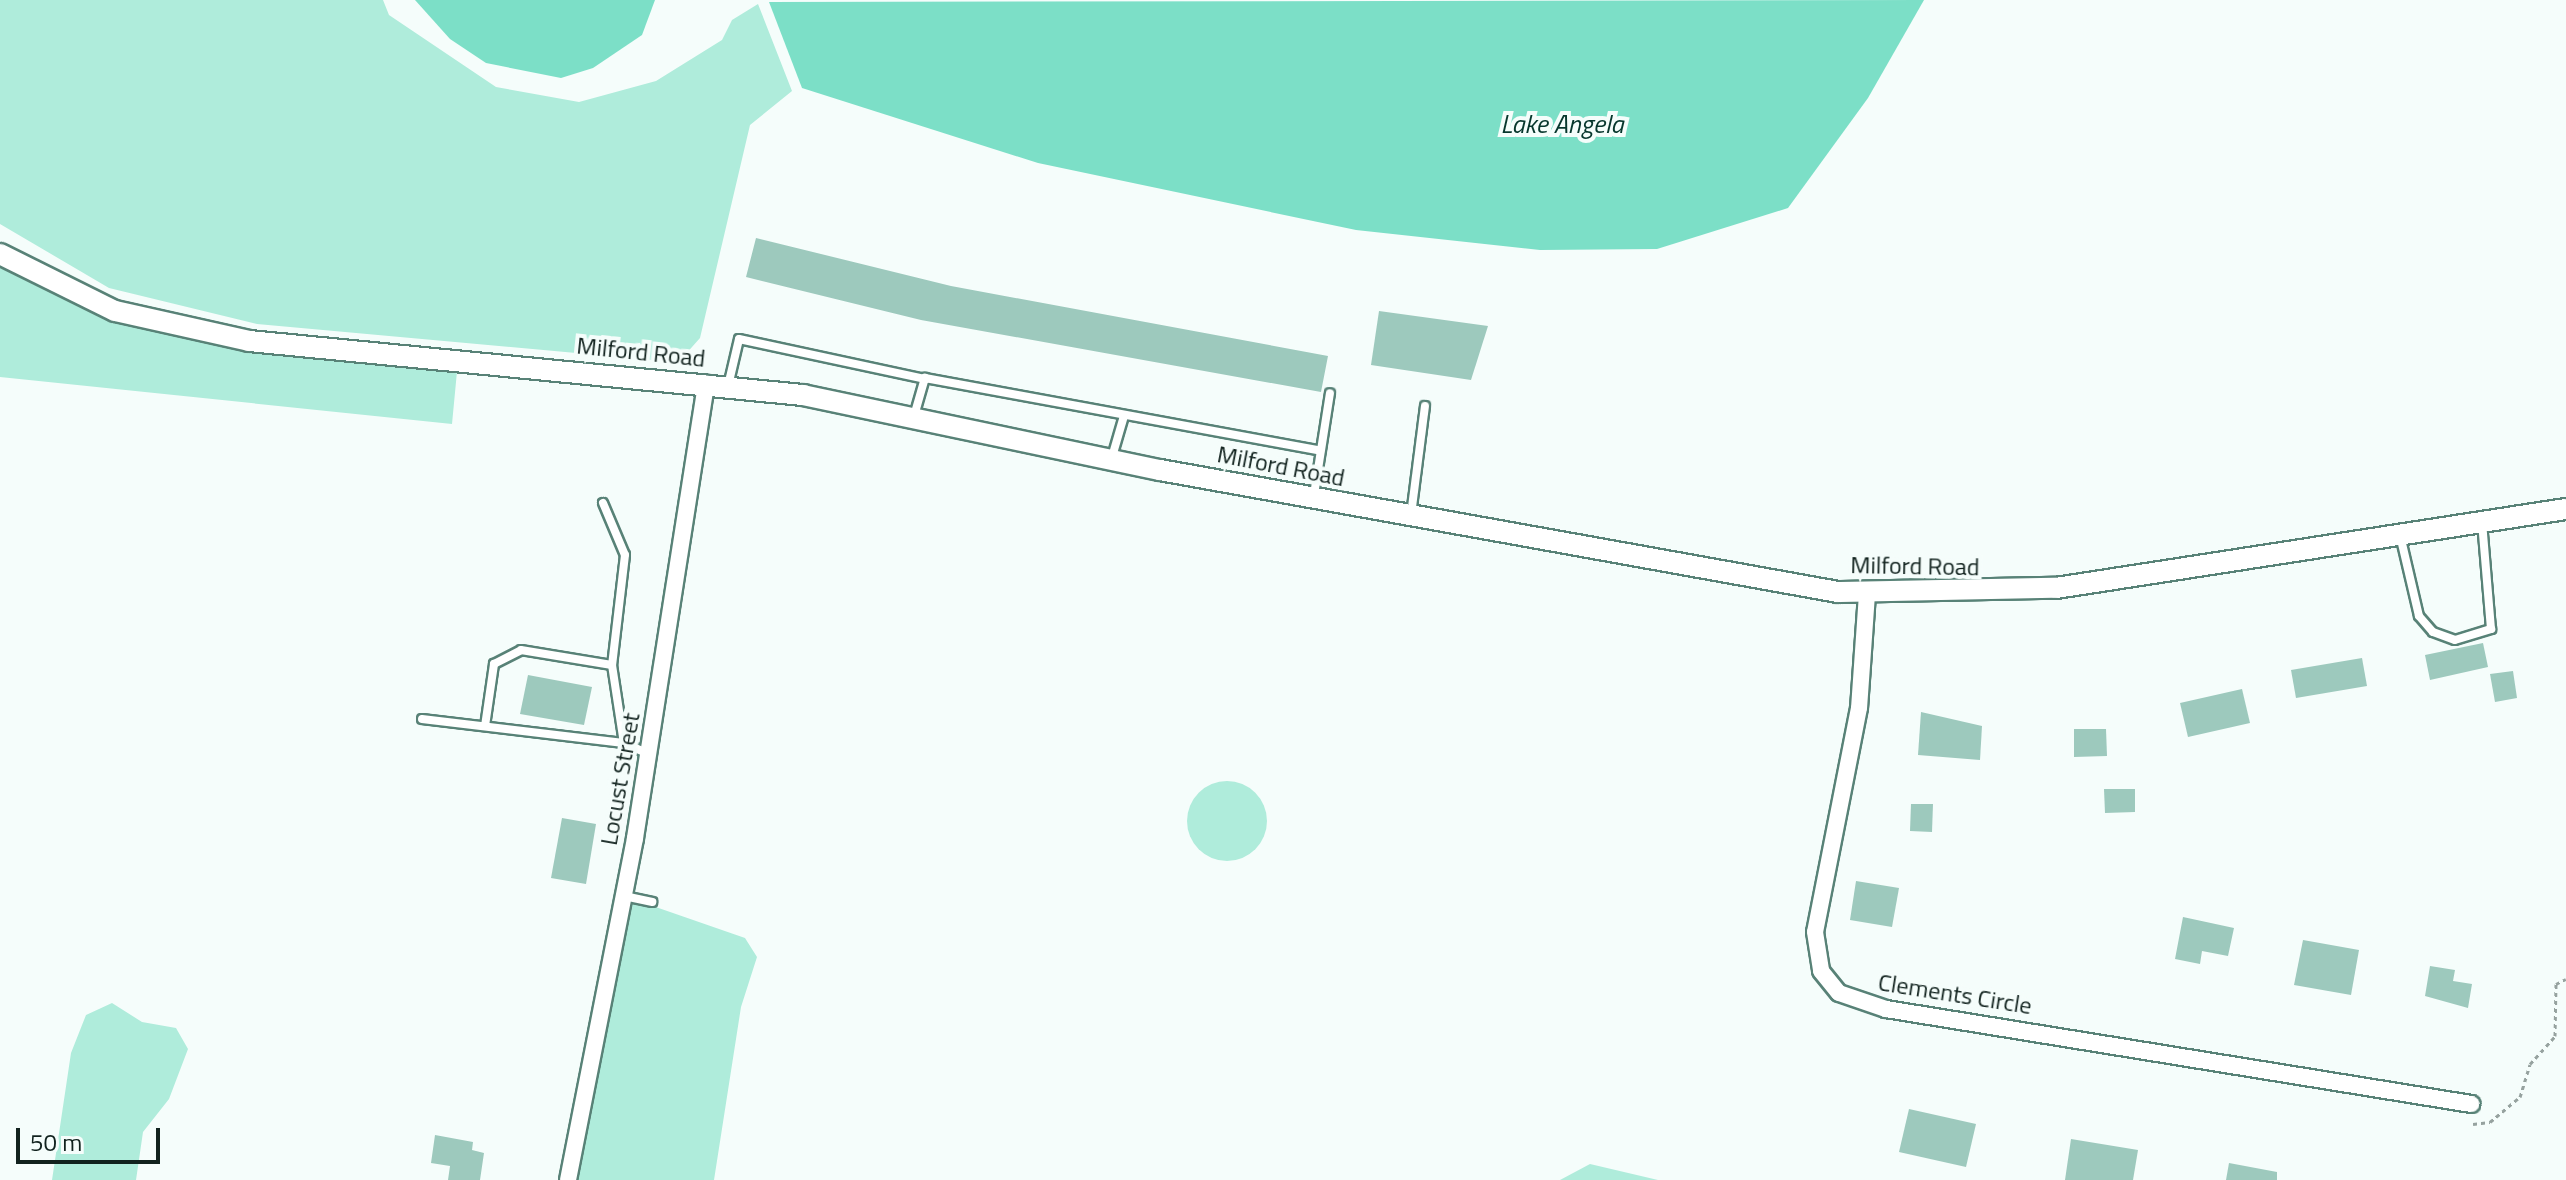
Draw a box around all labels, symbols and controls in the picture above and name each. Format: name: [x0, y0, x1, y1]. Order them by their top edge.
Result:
water label: Lake Angela: [1500, 108, 1624, 140]
street label: Milford Road: [575, 331, 707, 373]
street label: Milford Road: [1215, 440, 1347, 492]
street label: Milford Road: [1850, 550, 1980, 582]
street label: Locust Street: [594, 711, 646, 847]
street label: Clements Circle: [1876, 968, 2034, 1020]
scale bar: [20, 1112, 164, 1162]
text: 50 m: [30, 1124, 82, 1160]

